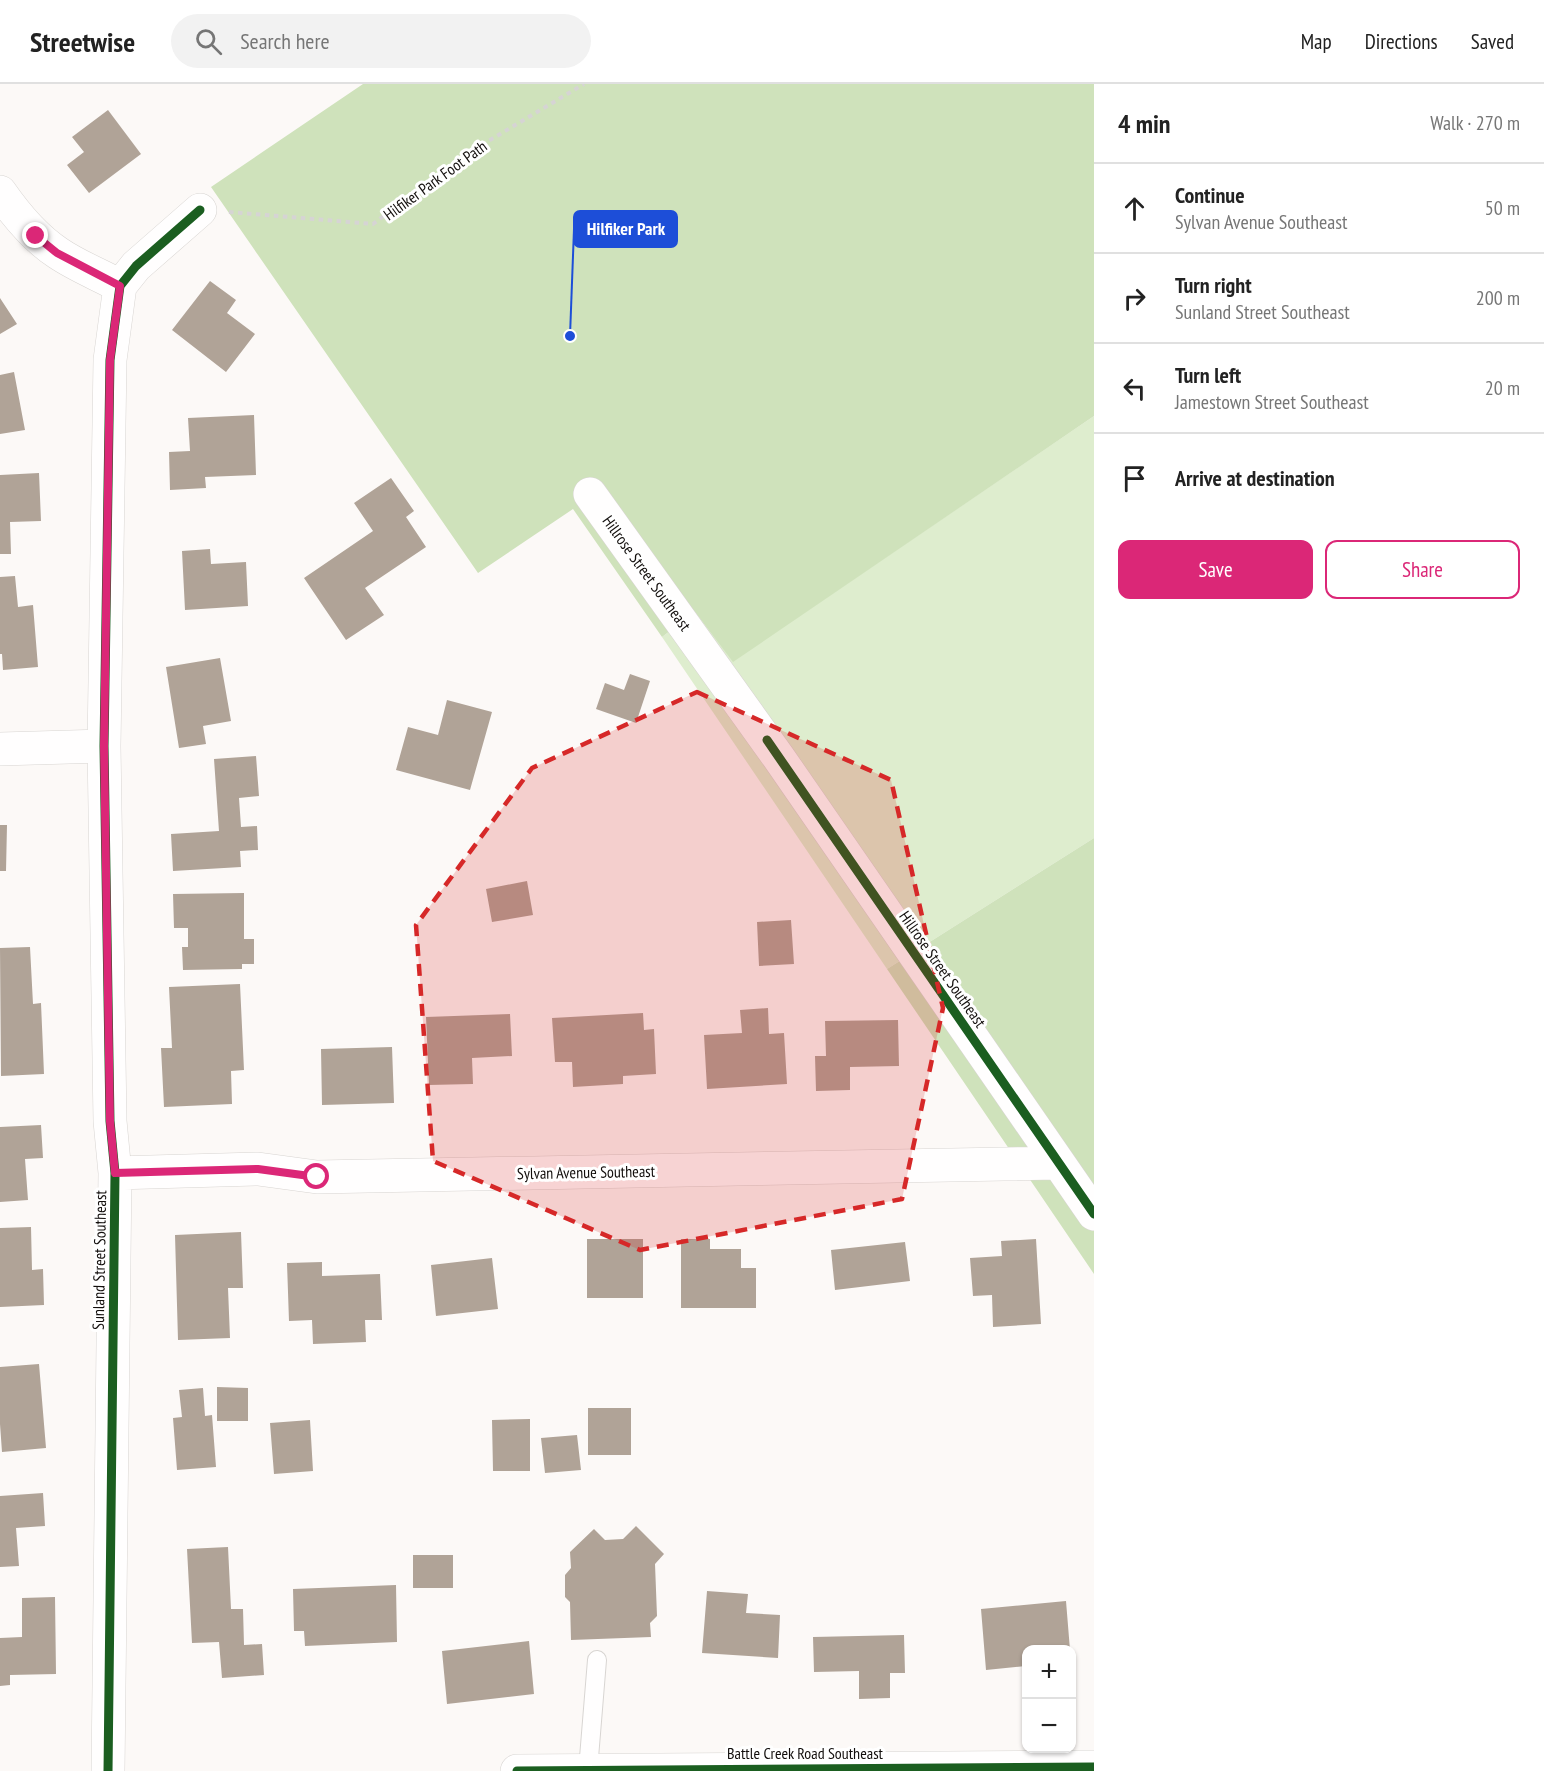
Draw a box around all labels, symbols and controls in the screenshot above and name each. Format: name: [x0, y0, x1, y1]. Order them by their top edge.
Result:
search box: [171, 14, 591, 68]
text: Streetwise: [30, 23, 135, 60]
icon: search: [192, 25, 225, 58]
text: Search here: [240, 27, 330, 55]
text: Map: [1301, 28, 1332, 55]
text: Directions: [1365, 28, 1438, 55]
text: Saved: [1471, 28, 1514, 55]
text: 4 min: [1118, 107, 1171, 140]
text: Walk · 270 m: [1430, 110, 1520, 136]
street label: Hilfiker Park Foot Path: [379, 136, 491, 224]
text: Continue: [1175, 181, 1245, 209]
icon: ahead: [1118, 192, 1151, 225]
text: 50 m: [1485, 195, 1520, 221]
text: Sylvan Avenue Southeast: [1175, 209, 1348, 235]
callout: Hilfiker Park: [574, 211, 677, 247]
text: Hilfiker Park: [587, 217, 666, 240]
route end: [22, 222, 48, 248]
text: Turn right: [1175, 271, 1252, 299]
icon: right: [1118, 282, 1151, 315]
text: 200 m: [1476, 285, 1520, 311]
text: Sunland Street Southeast: [1175, 299, 1350, 325]
text: Turn left: [1175, 361, 1241, 389]
icon: left: [1118, 372, 1151, 405]
text: 20 m: [1485, 375, 1520, 401]
text: Jamestown Street Southeast: [1175, 389, 1369, 415]
icon: arrive: [1118, 462, 1151, 495]
text: Arrive at destination: [1175, 464, 1335, 492]
street label: Hillrose Street Southeast: [598, 511, 696, 635]
button: Save: [1118, 540, 1313, 599]
button: Share: [1325, 540, 1520, 599]
street label: Hillrose Street Southeast: [895, 907, 991, 1032]
street label: Sylvan Avenue Southeast: [517, 1161, 656, 1183]
route start: [303, 1163, 329, 1189]
street label: Sunland Street Southeast: [88, 1189, 110, 1330]
map controls: [1022, 1645, 1076, 1753]
button: +: [1022, 1645, 1076, 1699]
button: −: [1022, 1699, 1076, 1753]
street label: Battle Creek Road Southeast: [727, 1743, 884, 1763]

